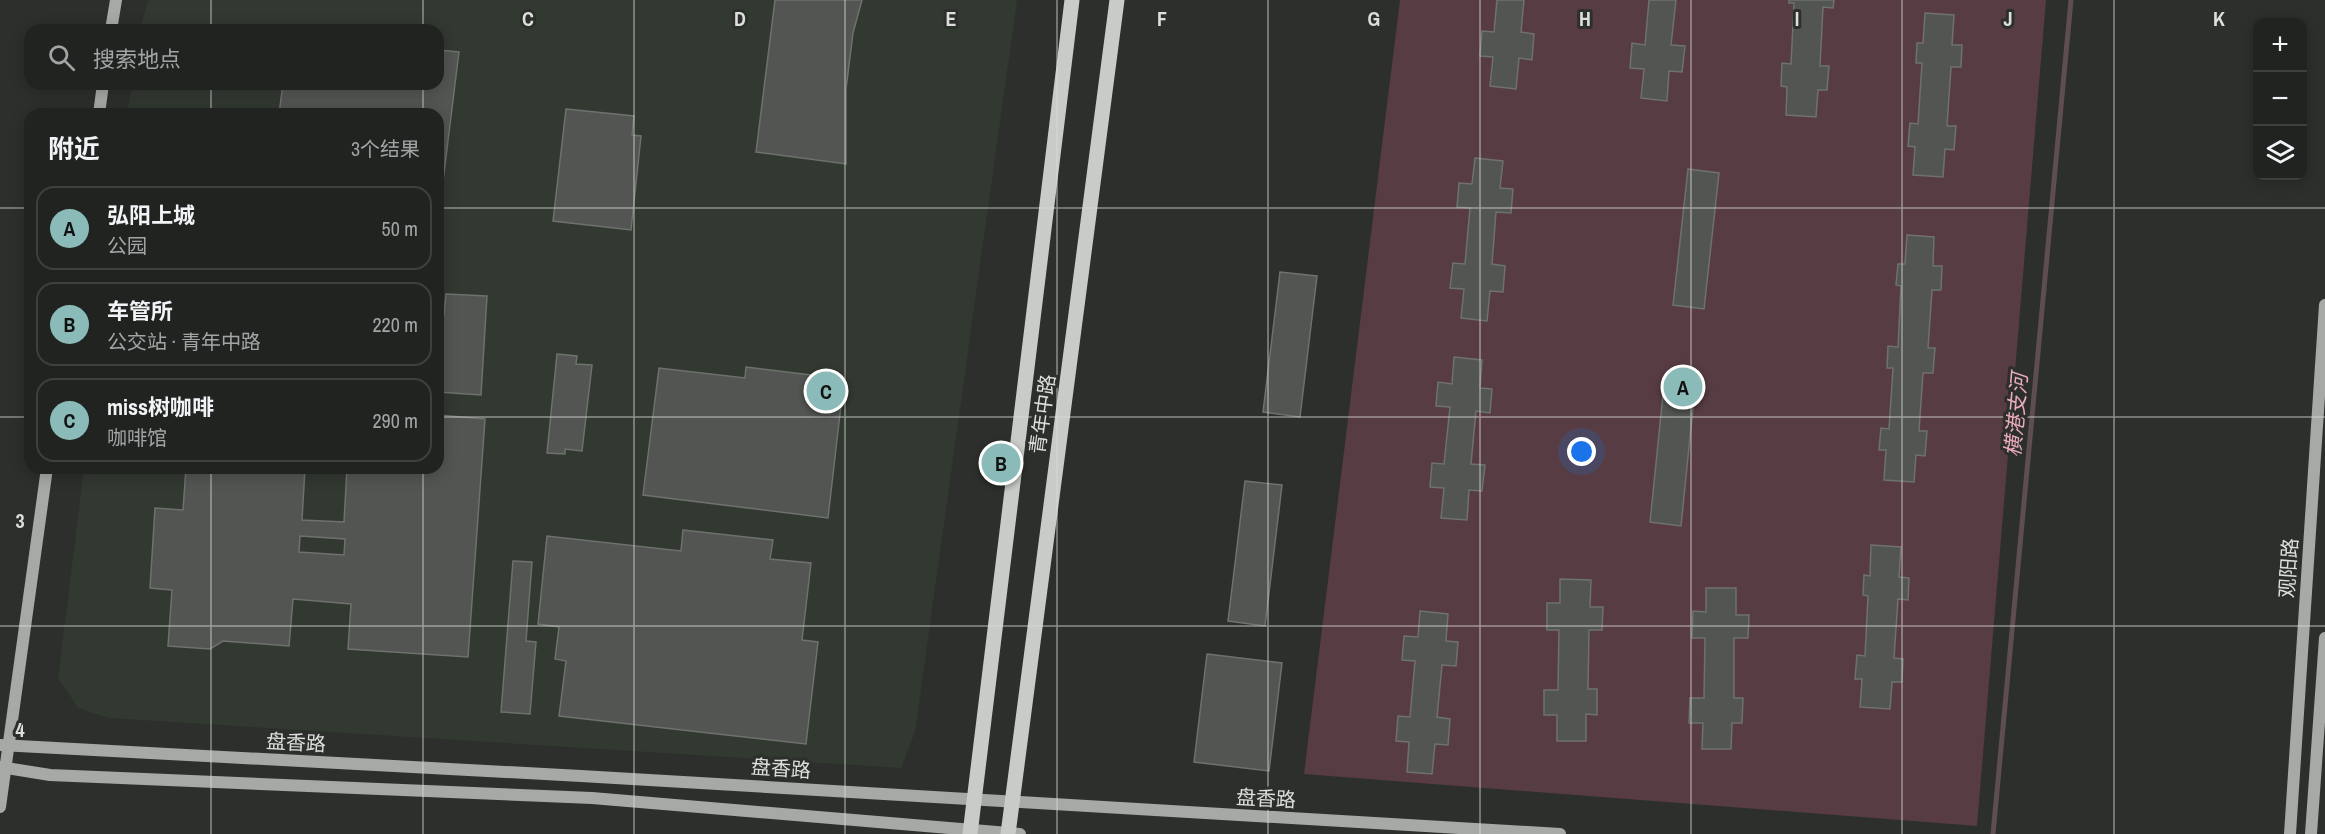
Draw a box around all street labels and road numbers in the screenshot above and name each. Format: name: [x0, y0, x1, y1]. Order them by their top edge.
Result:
street label: 青年中路: [1023, 373, 1061, 455]
street label: 观阳路: [2272, 537, 2304, 599]
street label: 盘香路: [265, 727, 327, 757]
street label: 盘香路: [750, 752, 812, 784]
street label: 盘香路: [1235, 783, 1297, 813]

